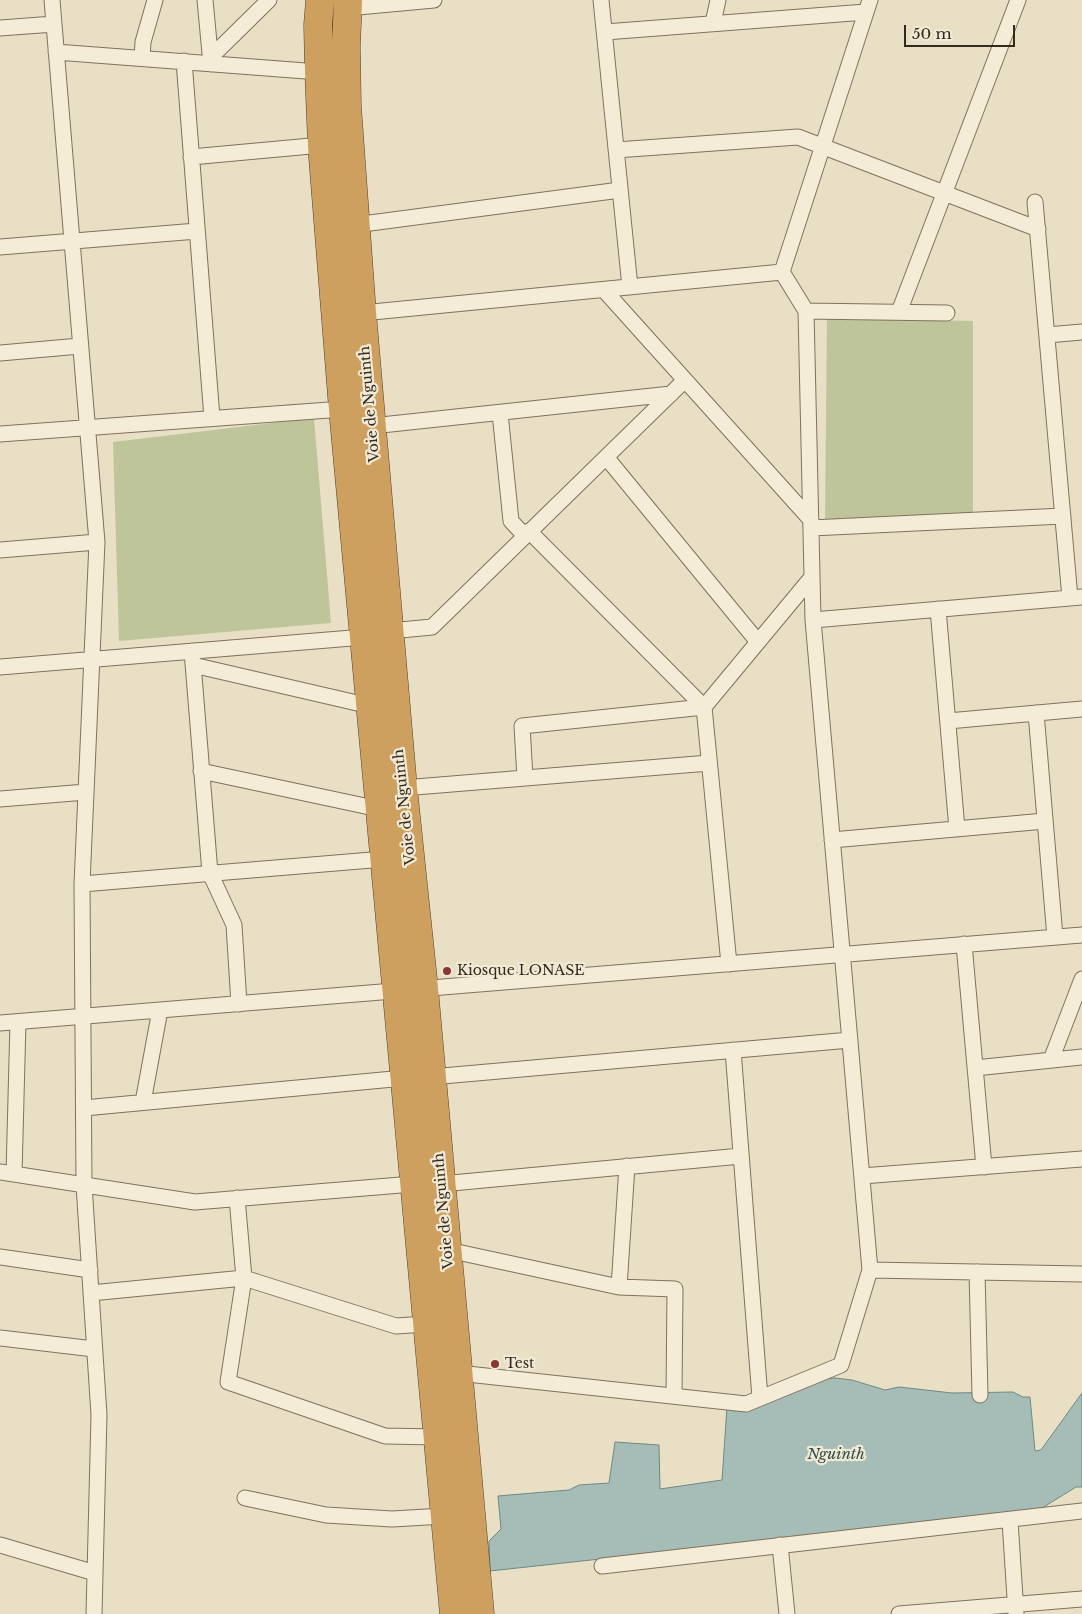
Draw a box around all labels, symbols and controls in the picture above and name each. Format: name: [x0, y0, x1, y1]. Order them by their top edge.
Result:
scale bar: [907, 15, 1018, 47]
text: 50 m: [912, 24, 952, 43]
street label: Voie de Nguinth: [357, 345, 383, 463]
street label: Voie de Nguinth: [391, 748, 419, 866]
place label: Kiosque LONASE: [457, 963, 584, 979]
marker: Kiosque LONASE: [441, 965, 453, 977]
street label: Voie de Nguinth: [431, 1152, 457, 1270]
place label: Test: [505, 1356, 534, 1372]
marker: Test: [489, 1358, 501, 1370]
water label: Nguinth: [807, 1446, 865, 1464]

